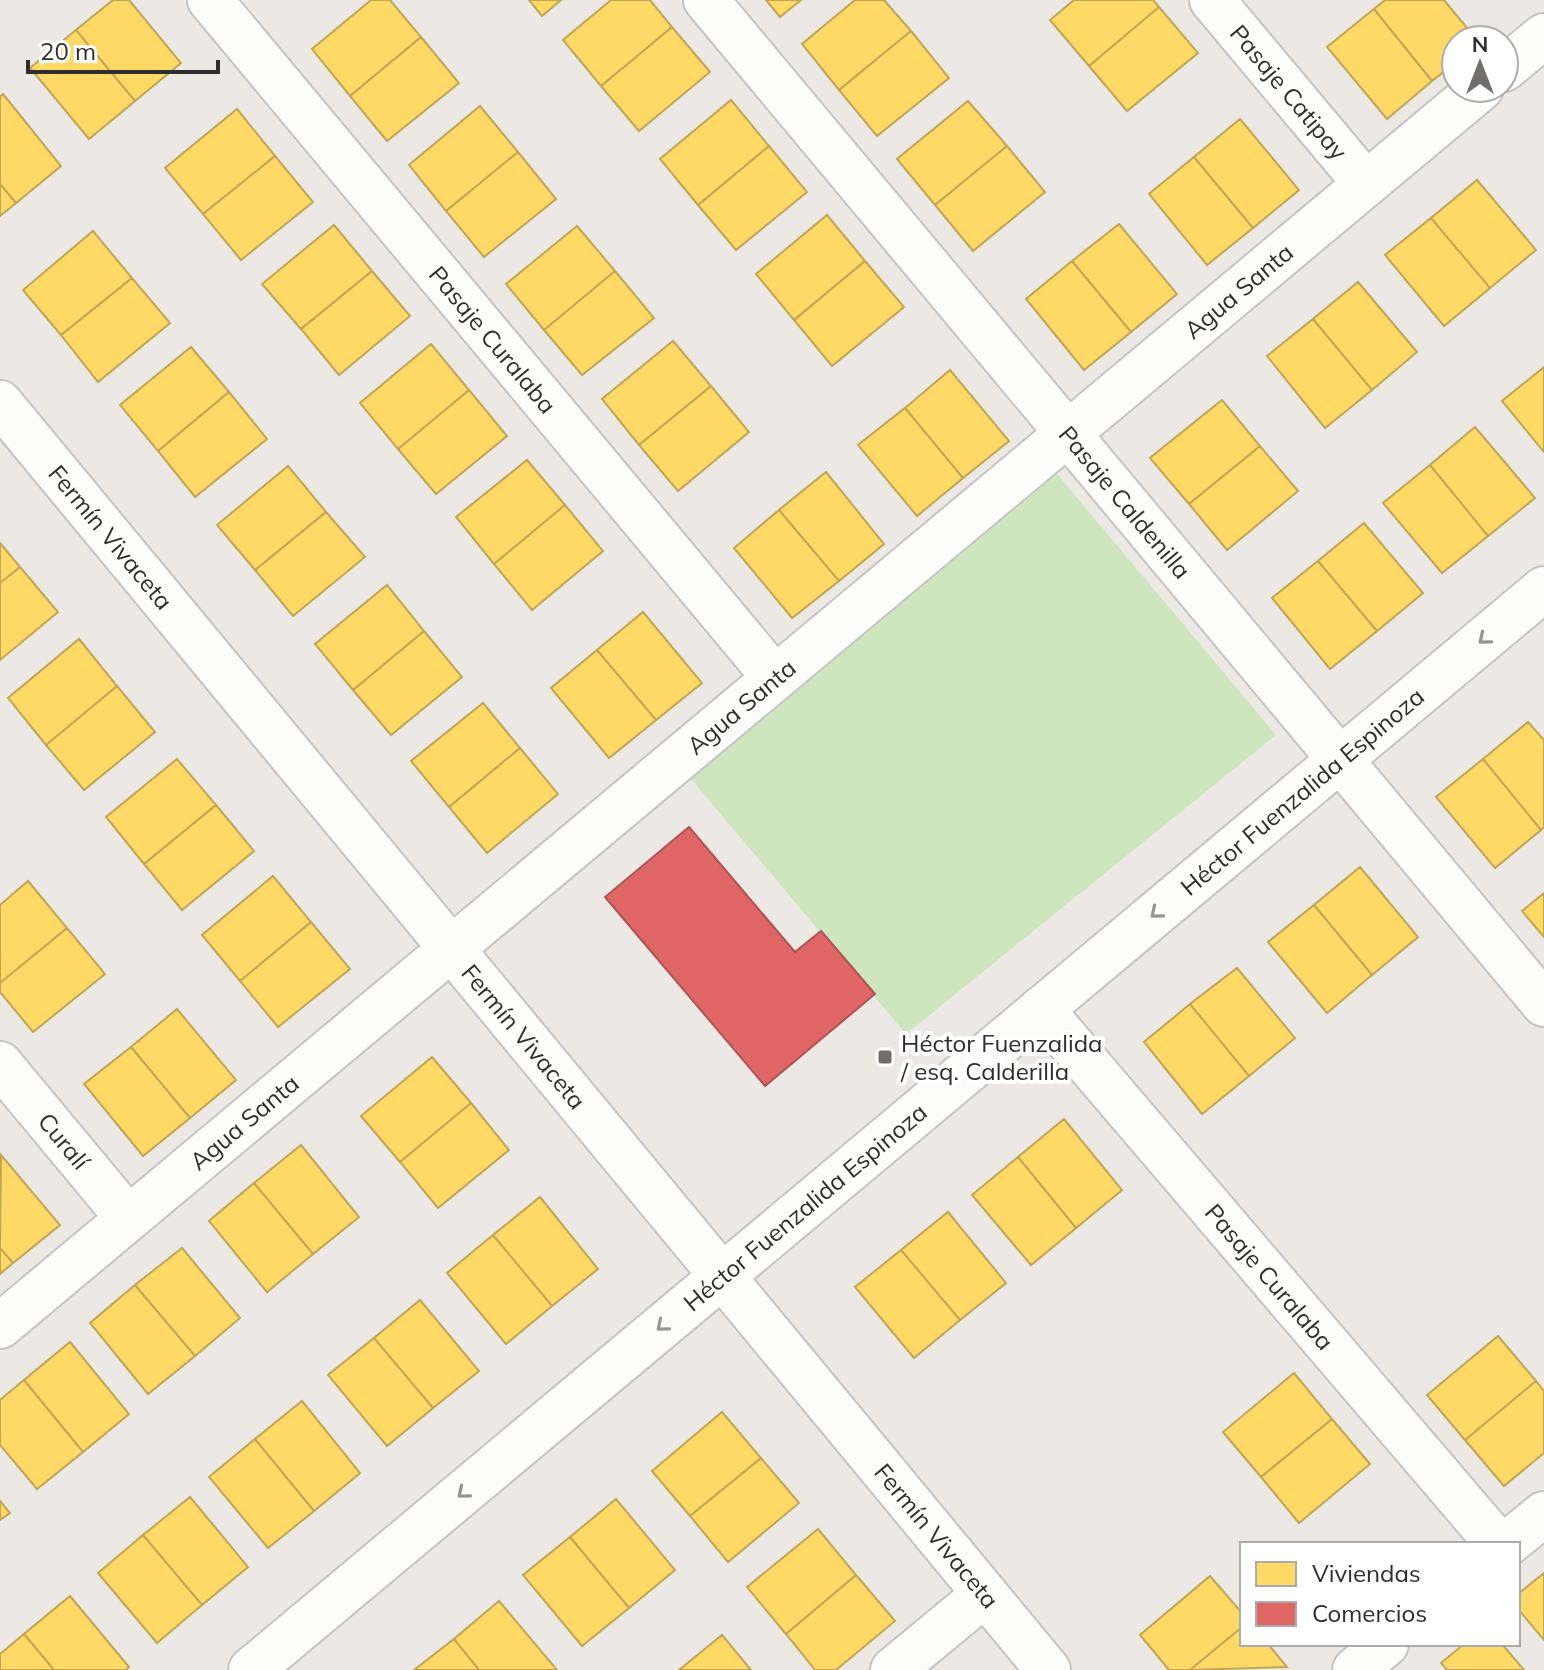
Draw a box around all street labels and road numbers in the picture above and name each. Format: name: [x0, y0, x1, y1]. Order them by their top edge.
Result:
street label: Pasaje Catipay: [1224, 18, 1354, 166]
street label: Agua Santa: [1178, 237, 1299, 345]
street label: Pasaje Curalaba: [423, 260, 563, 419]
street label: Pasaje Caldenilla: [1053, 420, 1197, 585]
street label: Fermín Vivaceta: [42, 459, 179, 616]
street label: Agua Santa: [681, 652, 802, 761]
street label: Héctor Fuenzalida Espinoza: [1174, 681, 1430, 902]
street label: Fermín Vivaceta: [455, 958, 592, 1115]
street label: Agua Santa: [183, 1068, 305, 1176]
street label: Héctor Fuenzalida Espinoza: [677, 1097, 933, 1317]
street label: Curalí: [32, 1107, 97, 1176]
street label: Pasaje Curalaba: [1199, 1197, 1340, 1356]
street label: Fermín Vivaceta: [868, 1457, 1005, 1614]

